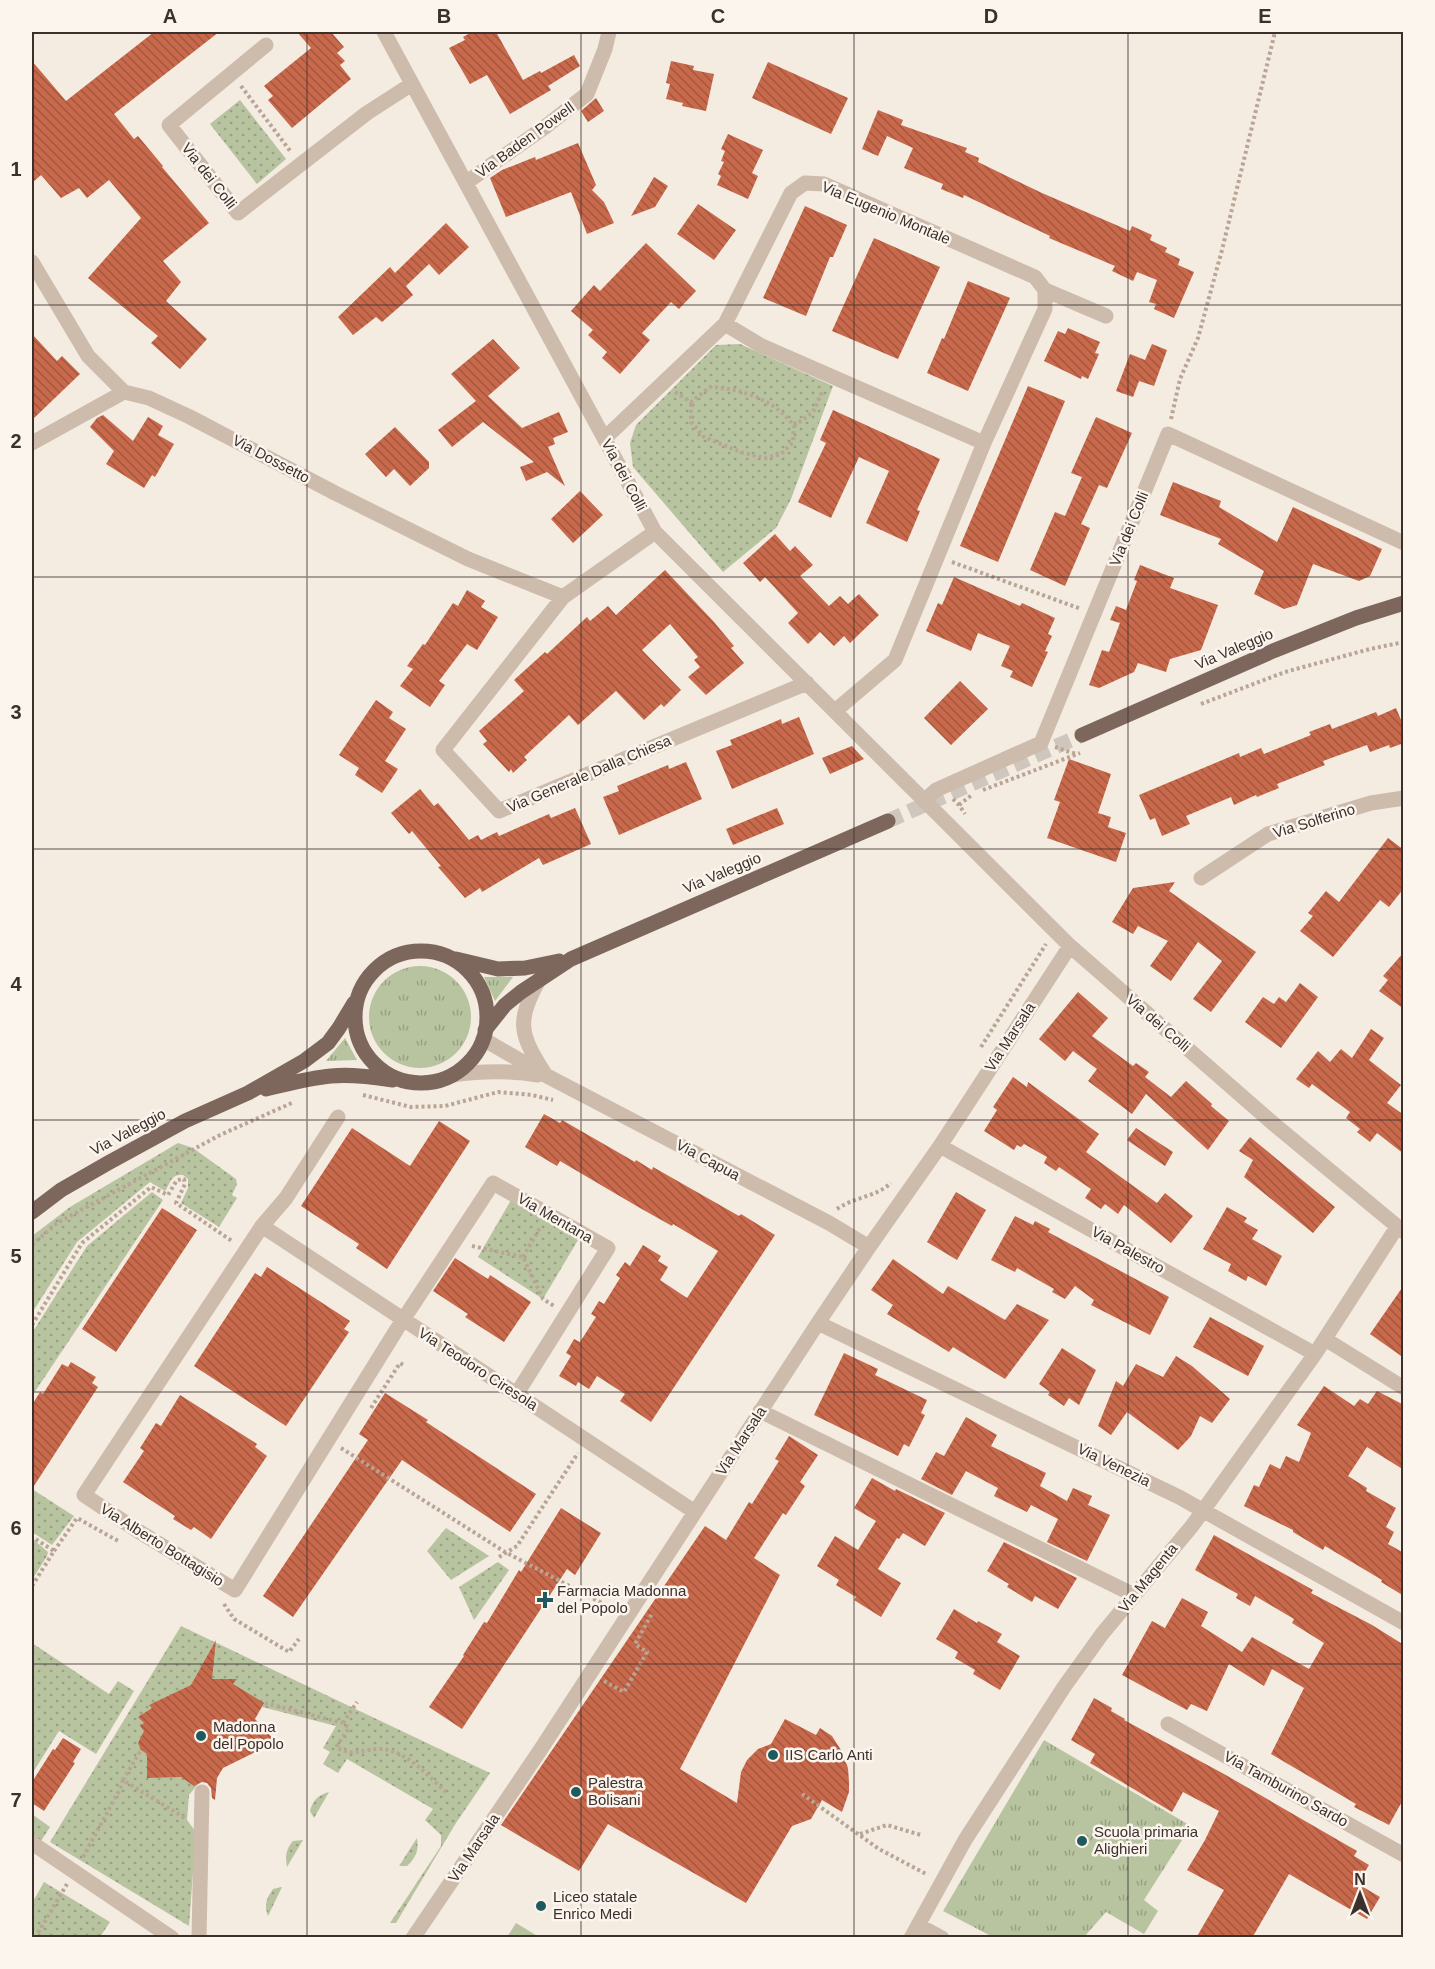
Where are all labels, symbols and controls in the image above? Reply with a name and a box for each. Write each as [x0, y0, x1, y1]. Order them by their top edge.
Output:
text: A [163, 5, 177, 27]
text: B [437, 5, 451, 27]
text: C [711, 5, 725, 27]
text: D [984, 5, 998, 27]
text: E [1258, 5, 1272, 27]
street label: Via Baden Powell [472, 98, 577, 181]
street label: Via dei Colli [178, 139, 240, 212]
text: 1 [10, 158, 22, 180]
street label: Via Eugenio Montale [819, 178, 953, 247]
text: 2 [10, 430, 22, 452]
street label: Via Dossetto [230, 431, 313, 486]
street label: Via dei Colli [598, 436, 650, 514]
street label: Via dei Colli [1106, 489, 1151, 569]
street label: Via Valeggio [1192, 625, 1275, 673]
text: 3 [10, 701, 22, 723]
street label: Via Generale Dalla Chiesa [504, 731, 674, 816]
street label: Via Solferino [1271, 800, 1357, 841]
street label: Via Valeggio [680, 849, 763, 897]
text: 4 [10, 973, 22, 995]
street label: Via dei Colli [1123, 990, 1194, 1055]
street label: Via Marsala [981, 998, 1039, 1074]
street label: Via Valeggio [87, 1105, 168, 1159]
street label: Via Capua [673, 1136, 744, 1184]
street label: Via Mentana [515, 1189, 596, 1246]
street label: Via Palestro [1089, 1223, 1168, 1277]
text: 5 [10, 1245, 22, 1267]
street label: Via Teodoro Ciresola [415, 1324, 542, 1414]
street label: Via Marsala [712, 1402, 770, 1478]
street label: Via Venezia [1075, 1440, 1154, 1490]
street label: Via Alberto Bottagisio [97, 1500, 227, 1589]
text: 6 [10, 1517, 22, 1539]
street label: Via Magenta [1115, 1539, 1181, 1616]
place label: Farmacia Madonna del Popolo [557, 1582, 687, 1616]
marker: Farmacia Madonna del Popolo [538, 1593, 552, 1607]
place label: Madonna del Popolo [213, 1718, 284, 1752]
marker: Madonna del Popolo [194, 1729, 208, 1743]
place label: IIS Carlo Anti [785, 1746, 873, 1763]
street label: Via Tamburino Sardo [1221, 1747, 1351, 1830]
marker: IIS Carlo Anti [766, 1748, 780, 1762]
place label: Palestra Bolisani [588, 1774, 644, 1808]
marker: Palestra Bolisani [569, 1785, 583, 1799]
text: 7 [10, 1789, 22, 1811]
street label: Via Marsala [444, 1810, 503, 1885]
place label: Scuola primaria Alighieri [1094, 1823, 1199, 1857]
marker: Scuola primaria Alighieri [1075, 1834, 1089, 1848]
north arrow [1330, 1864, 1390, 1924]
text: N [1354, 1871, 1366, 1888]
place label: Liceo statale Enrico Medi [553, 1888, 637, 1922]
marker: Liceo statale Enrico Medi [534, 1899, 548, 1913]

